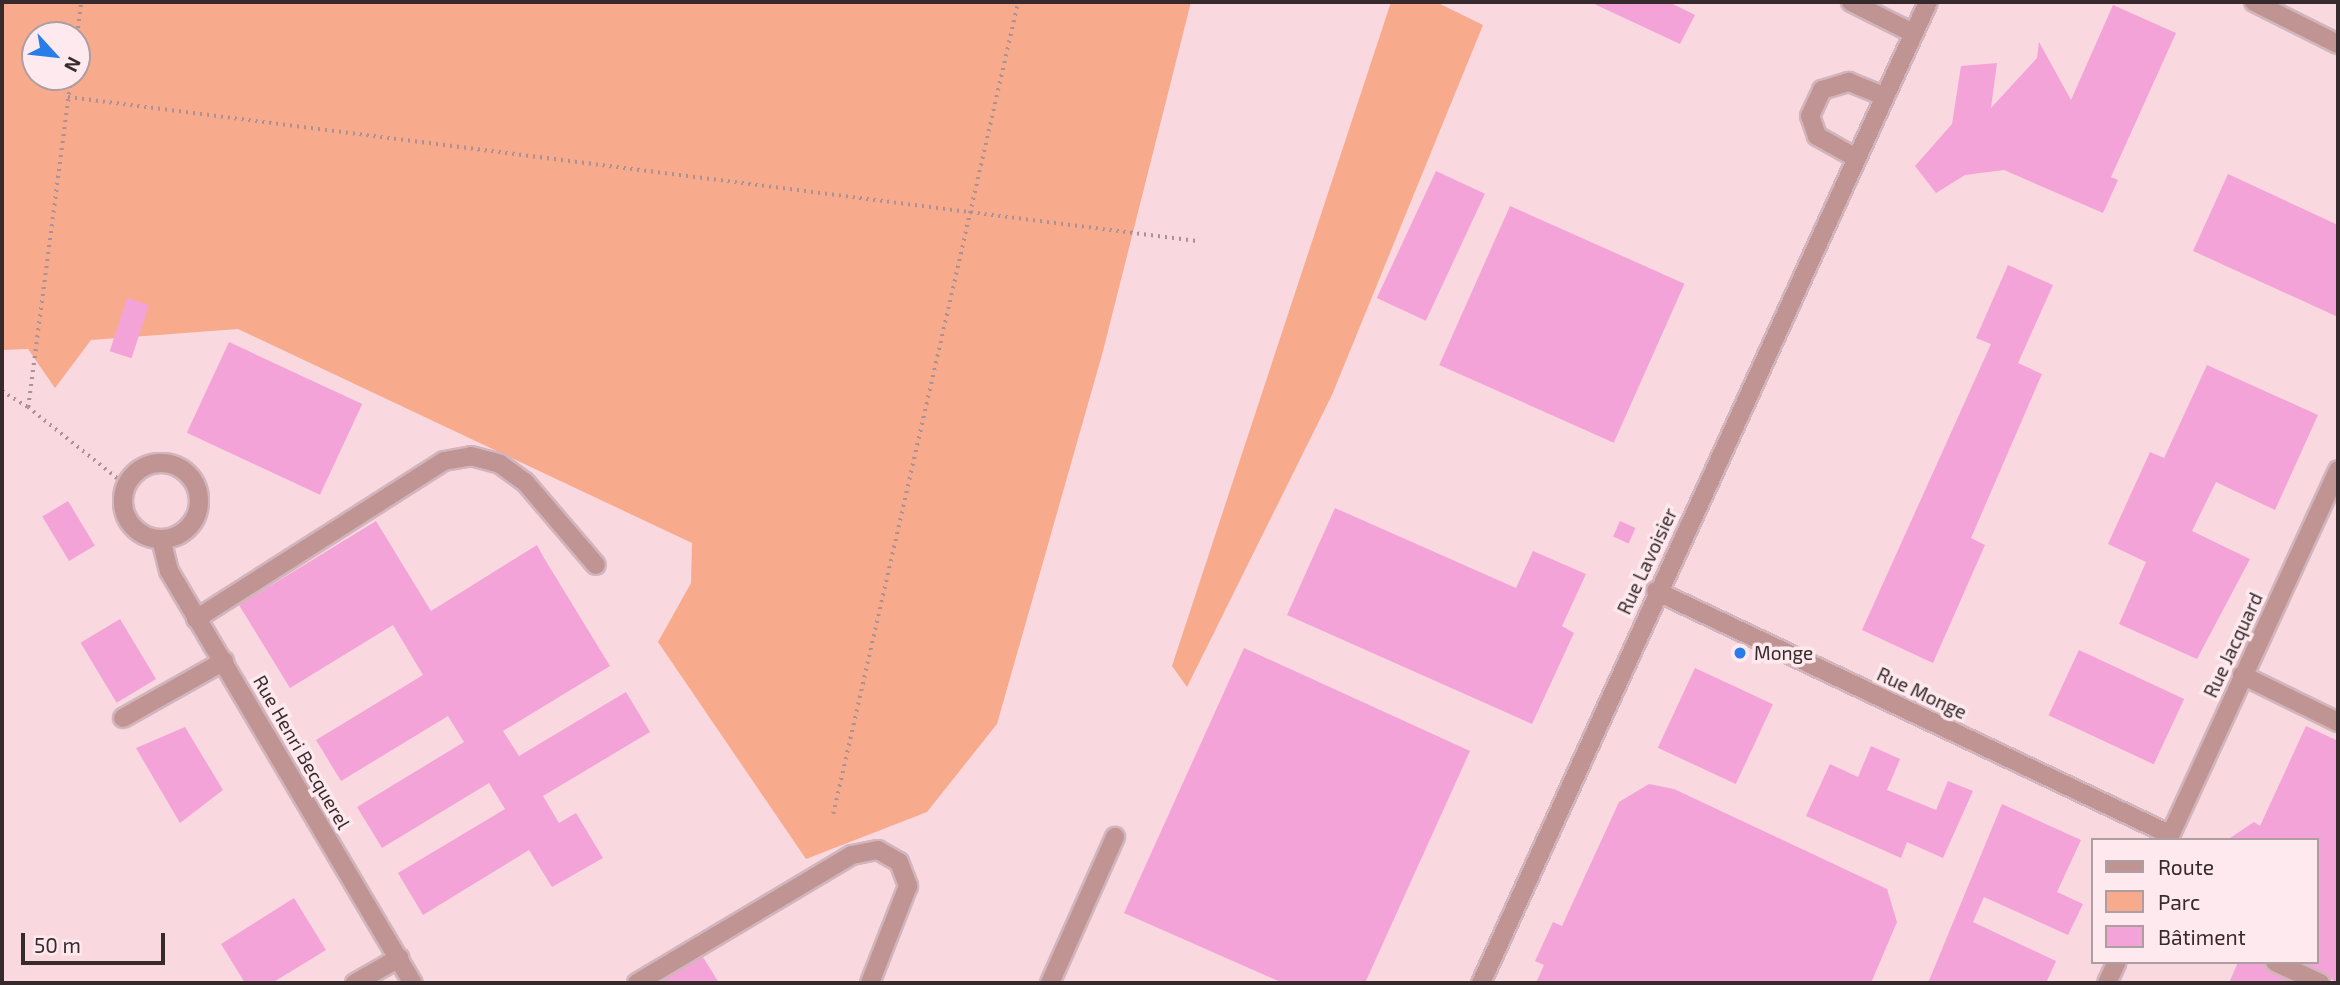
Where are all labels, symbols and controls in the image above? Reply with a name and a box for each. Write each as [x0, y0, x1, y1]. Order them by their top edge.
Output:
north arrow [21, 21, 91, 91]
text: N [60, 54, 87, 76]
street label: Rue Lavoisier [1612, 504, 1682, 618]
street label: Rue Jacquard [2199, 589, 2267, 701]
place label: Monge [1754, 642, 1813, 664]
marker: Monge [1732, 645, 1748, 661]
street label: Rue Monge [1874, 662, 1970, 724]
street label: Rue Henri Becquerel [249, 671, 355, 833]
legend [2092, 838, 2319, 964]
text: Route [2158, 854, 2214, 879]
text: Parc [2158, 889, 2200, 914]
scale bar [24, 918, 168, 962]
text: Bâtiment [2158, 924, 2246, 949]
text: 50 m [34, 932, 81, 957]

